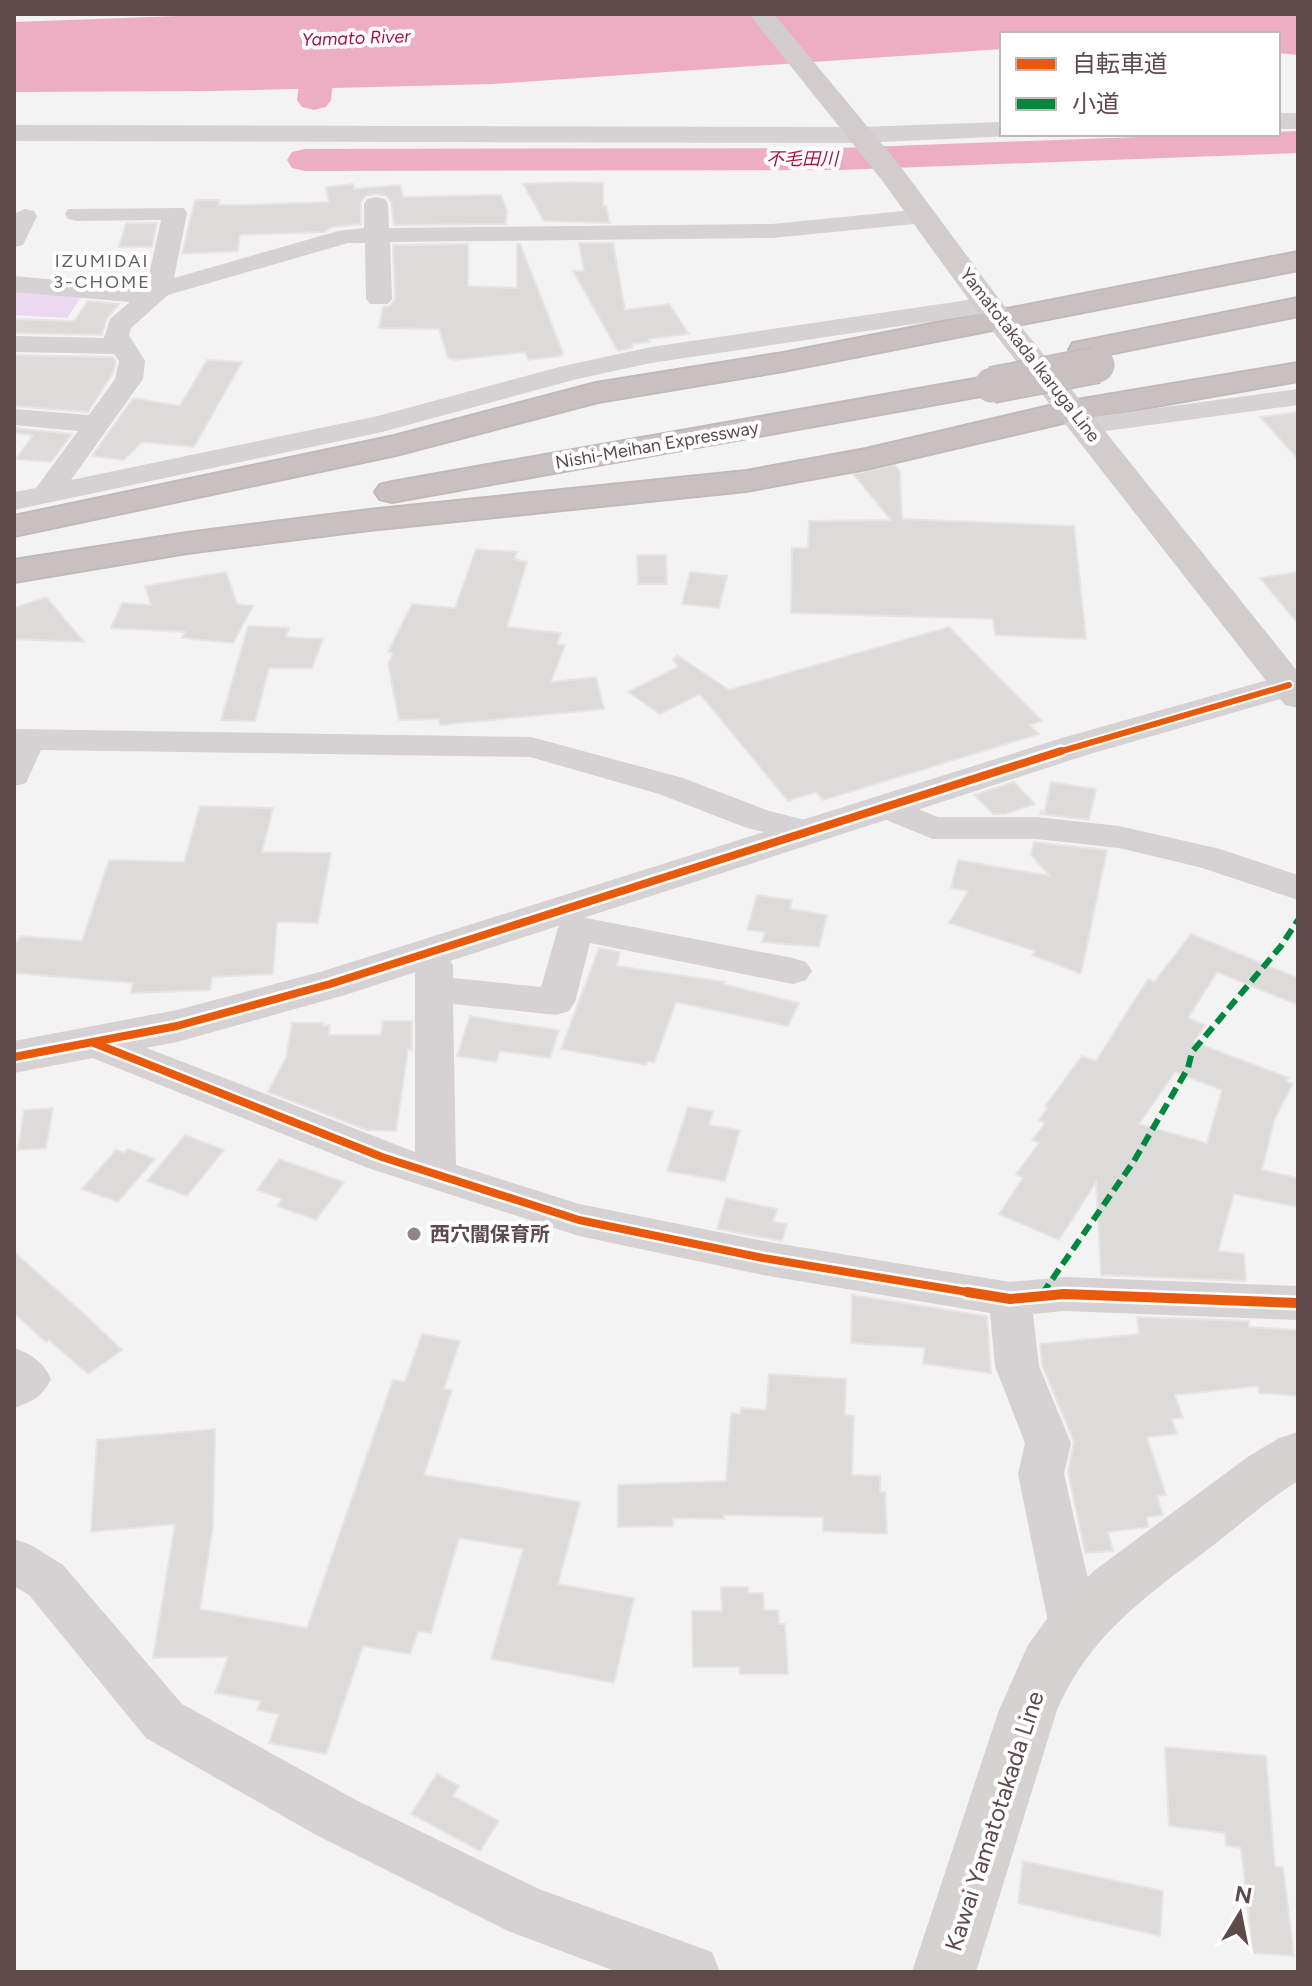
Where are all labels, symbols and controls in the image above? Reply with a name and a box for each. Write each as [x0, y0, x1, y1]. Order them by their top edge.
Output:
water label: Yamato River [301, 25, 412, 51]
legend [1000, 32, 1280, 136]
text: 自転車道 [1072, 49, 1168, 78]
text: 小道 [1072, 89, 1120, 118]
water label: 不毛田川 [766, 148, 840, 170]
district label: IZUMIDAI 3-CHOME [53, 250, 151, 293]
street label: Yamatotakada Ikaruga Line [955, 264, 1105, 447]
street label: Nishi-Meihan Expressway [554, 416, 761, 474]
place label: 西穴闇保育所 [430, 1222, 550, 1246]
marker: 西穴闇保育所 [405, 1225, 423, 1243]
street label: Kawai Yamatotakada Line [938, 1688, 1050, 1954]
north arrow [1200, 1874, 1280, 1954]
text: N [1233, 1880, 1254, 1910]

